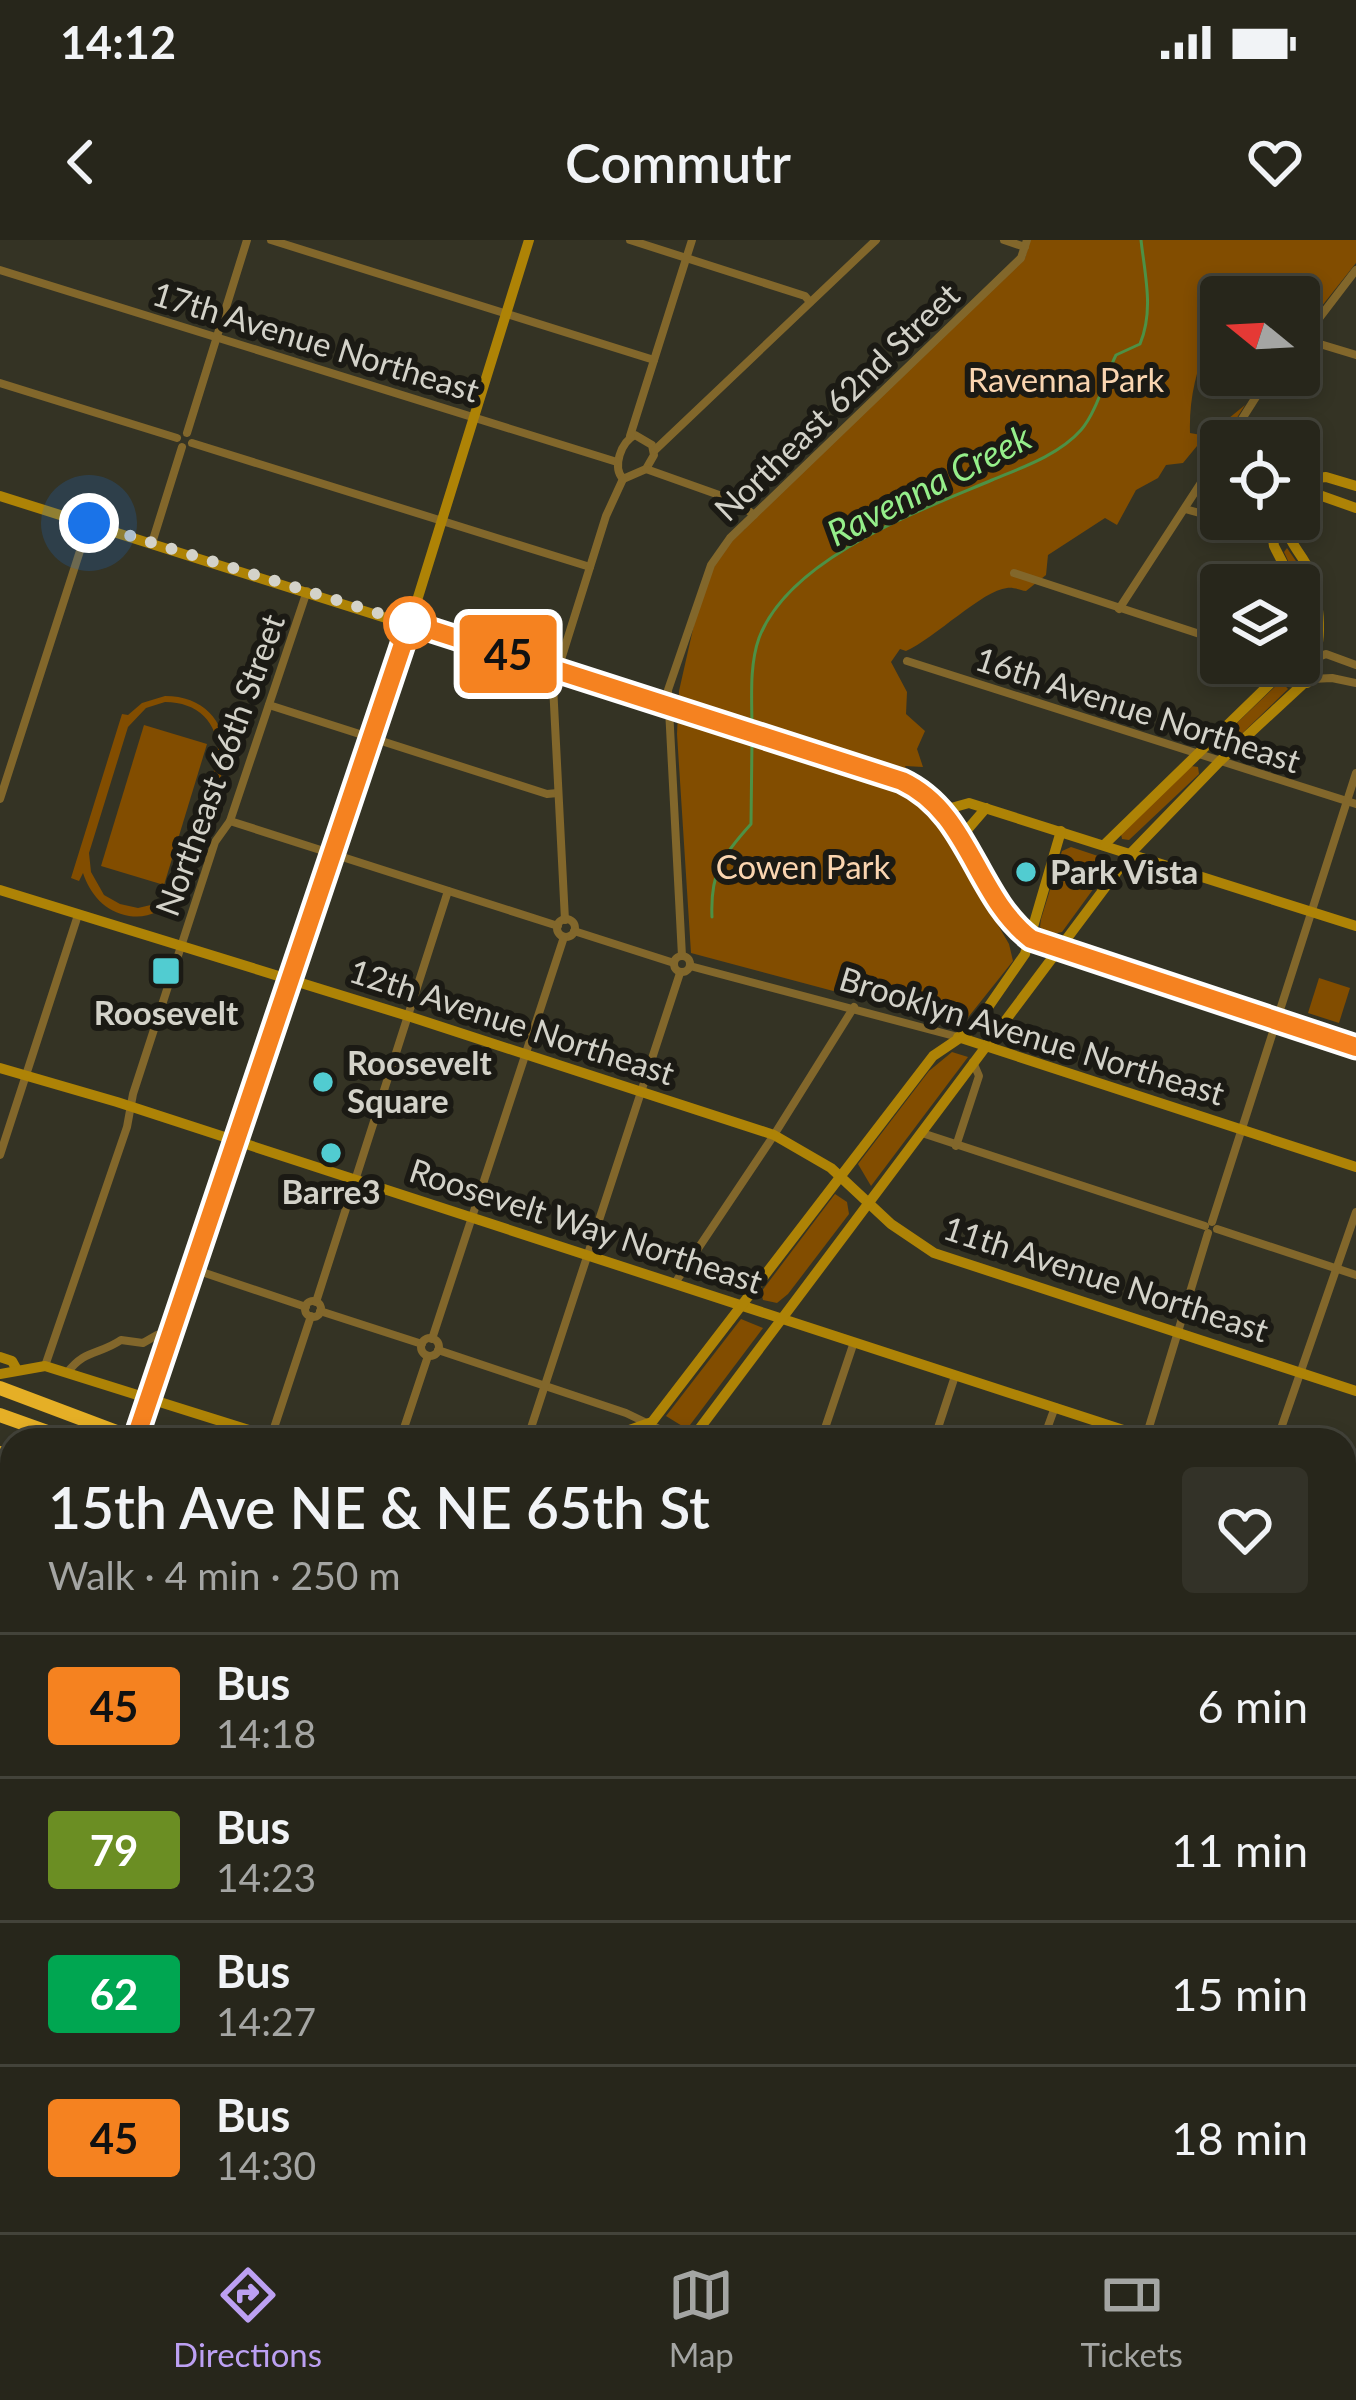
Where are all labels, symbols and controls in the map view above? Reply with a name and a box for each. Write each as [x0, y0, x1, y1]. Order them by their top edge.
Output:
text: 14:12 [60, 15, 176, 69]
icon: back [48, 129, 114, 195]
icon: heart [1242, 129, 1308, 195]
text: Commutr [565, 130, 791, 195]
street label: 17th Avenue Northeast [148, 272, 484, 410]
street label: Northeast 62nd Street [706, 274, 967, 528]
north arrow [1200, 276, 1320, 396]
map controls [1200, 276, 1320, 684]
park label: Ravenna Park [968, 359, 1165, 399]
water label: Ravenna Creek [819, 413, 1039, 554]
button: locate [1200, 420, 1320, 540]
your location [59, 493, 119, 553]
button: layers [1200, 564, 1320, 684]
unlabelled marker [385, 598, 435, 648]
street label: Northeast 66th Street [146, 608, 292, 921]
line badge: 45 [454, 615, 562, 693]
text: 45 [484, 629, 532, 679]
street label: 16th Avenue Northeast [971, 638, 1306, 781]
park label: Cowen Park [716, 846, 891, 886]
place label: Park Vista [1050, 851, 1198, 891]
marker: Park Vista [1013, 859, 1039, 885]
street label: 12th Avenue Northeast [345, 950, 680, 1093]
marker: Roosevelt [150, 955, 182, 987]
street label: Brooklyn Avenue Northeast [835, 957, 1230, 1113]
place label: Roosevelt [94, 992, 239, 1032]
place label: Roosevelt Square [347, 1042, 492, 1120]
marker: Roosevelt Square [310, 1069, 336, 1095]
marker: Barre3 [318, 1140, 344, 1166]
street label: Roosevelt Way Northeast [405, 1149, 768, 1301]
place label: Barre3 [281, 1171, 381, 1211]
street label: 11th Avenue Northeast [939, 1207, 1274, 1350]
button: heart [1182, 1467, 1308, 1593]
text: 15th Ave NE & NE 65th St [48, 1473, 710, 1541]
text: Walk · 4 min · 250 m [48, 1552, 401, 1598]
text: Bus [216, 1656, 290, 1710]
text: 6 min [1197, 1679, 1308, 1733]
text: 45 [90, 1681, 138, 1731]
text: 14:18 [216, 1710, 316, 1756]
text: Bus [216, 1800, 290, 1854]
text: 11 min [1171, 1823, 1308, 1877]
text: 79 [90, 1825, 138, 1875]
text: 14:23 [216, 1854, 316, 1900]
text: Bus [216, 1944, 290, 1998]
text: 15 min [1171, 1967, 1308, 2021]
text: 62 [90, 1969, 138, 2019]
text: 14:27 [216, 1998, 316, 2044]
text: Bus [216, 2088, 290, 2142]
text: 18 min [1171, 2111, 1308, 2165]
text: 45 [90, 2113, 138, 2163]
text: 14:30 [216, 2142, 316, 2188]
tab: Directions [173, 2262, 322, 2374]
tab: Map [668, 2262, 734, 2374]
tab: Tickets [1081, 2262, 1183, 2374]

